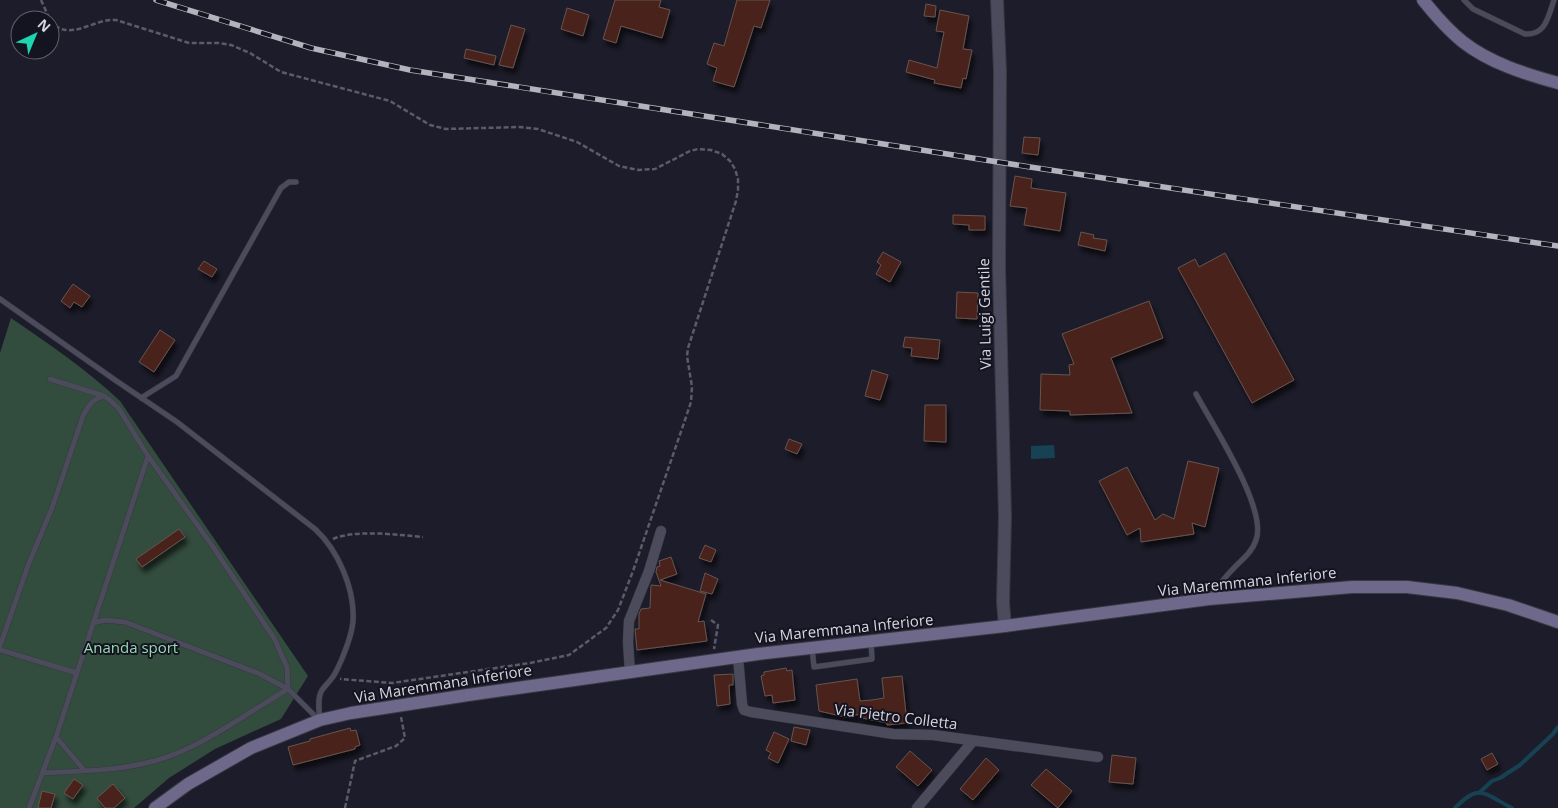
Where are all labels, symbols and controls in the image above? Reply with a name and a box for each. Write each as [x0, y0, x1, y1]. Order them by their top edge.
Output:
north arrow [10, 10, 60, 60]
text: N [34, 14, 55, 36]
street label: Via Luigi Gentile [973, 258, 995, 370]
street label: Via Maremmana Inferiore [1157, 562, 1337, 600]
street label: Via Maremmana Inferiore [754, 609, 934, 647]
park label: Ananda sport [84, 637, 178, 657]
street label: Via Maremmana Inferiore [353, 659, 533, 707]
street label: Via Pietro Colletta [833, 699, 959, 733]

